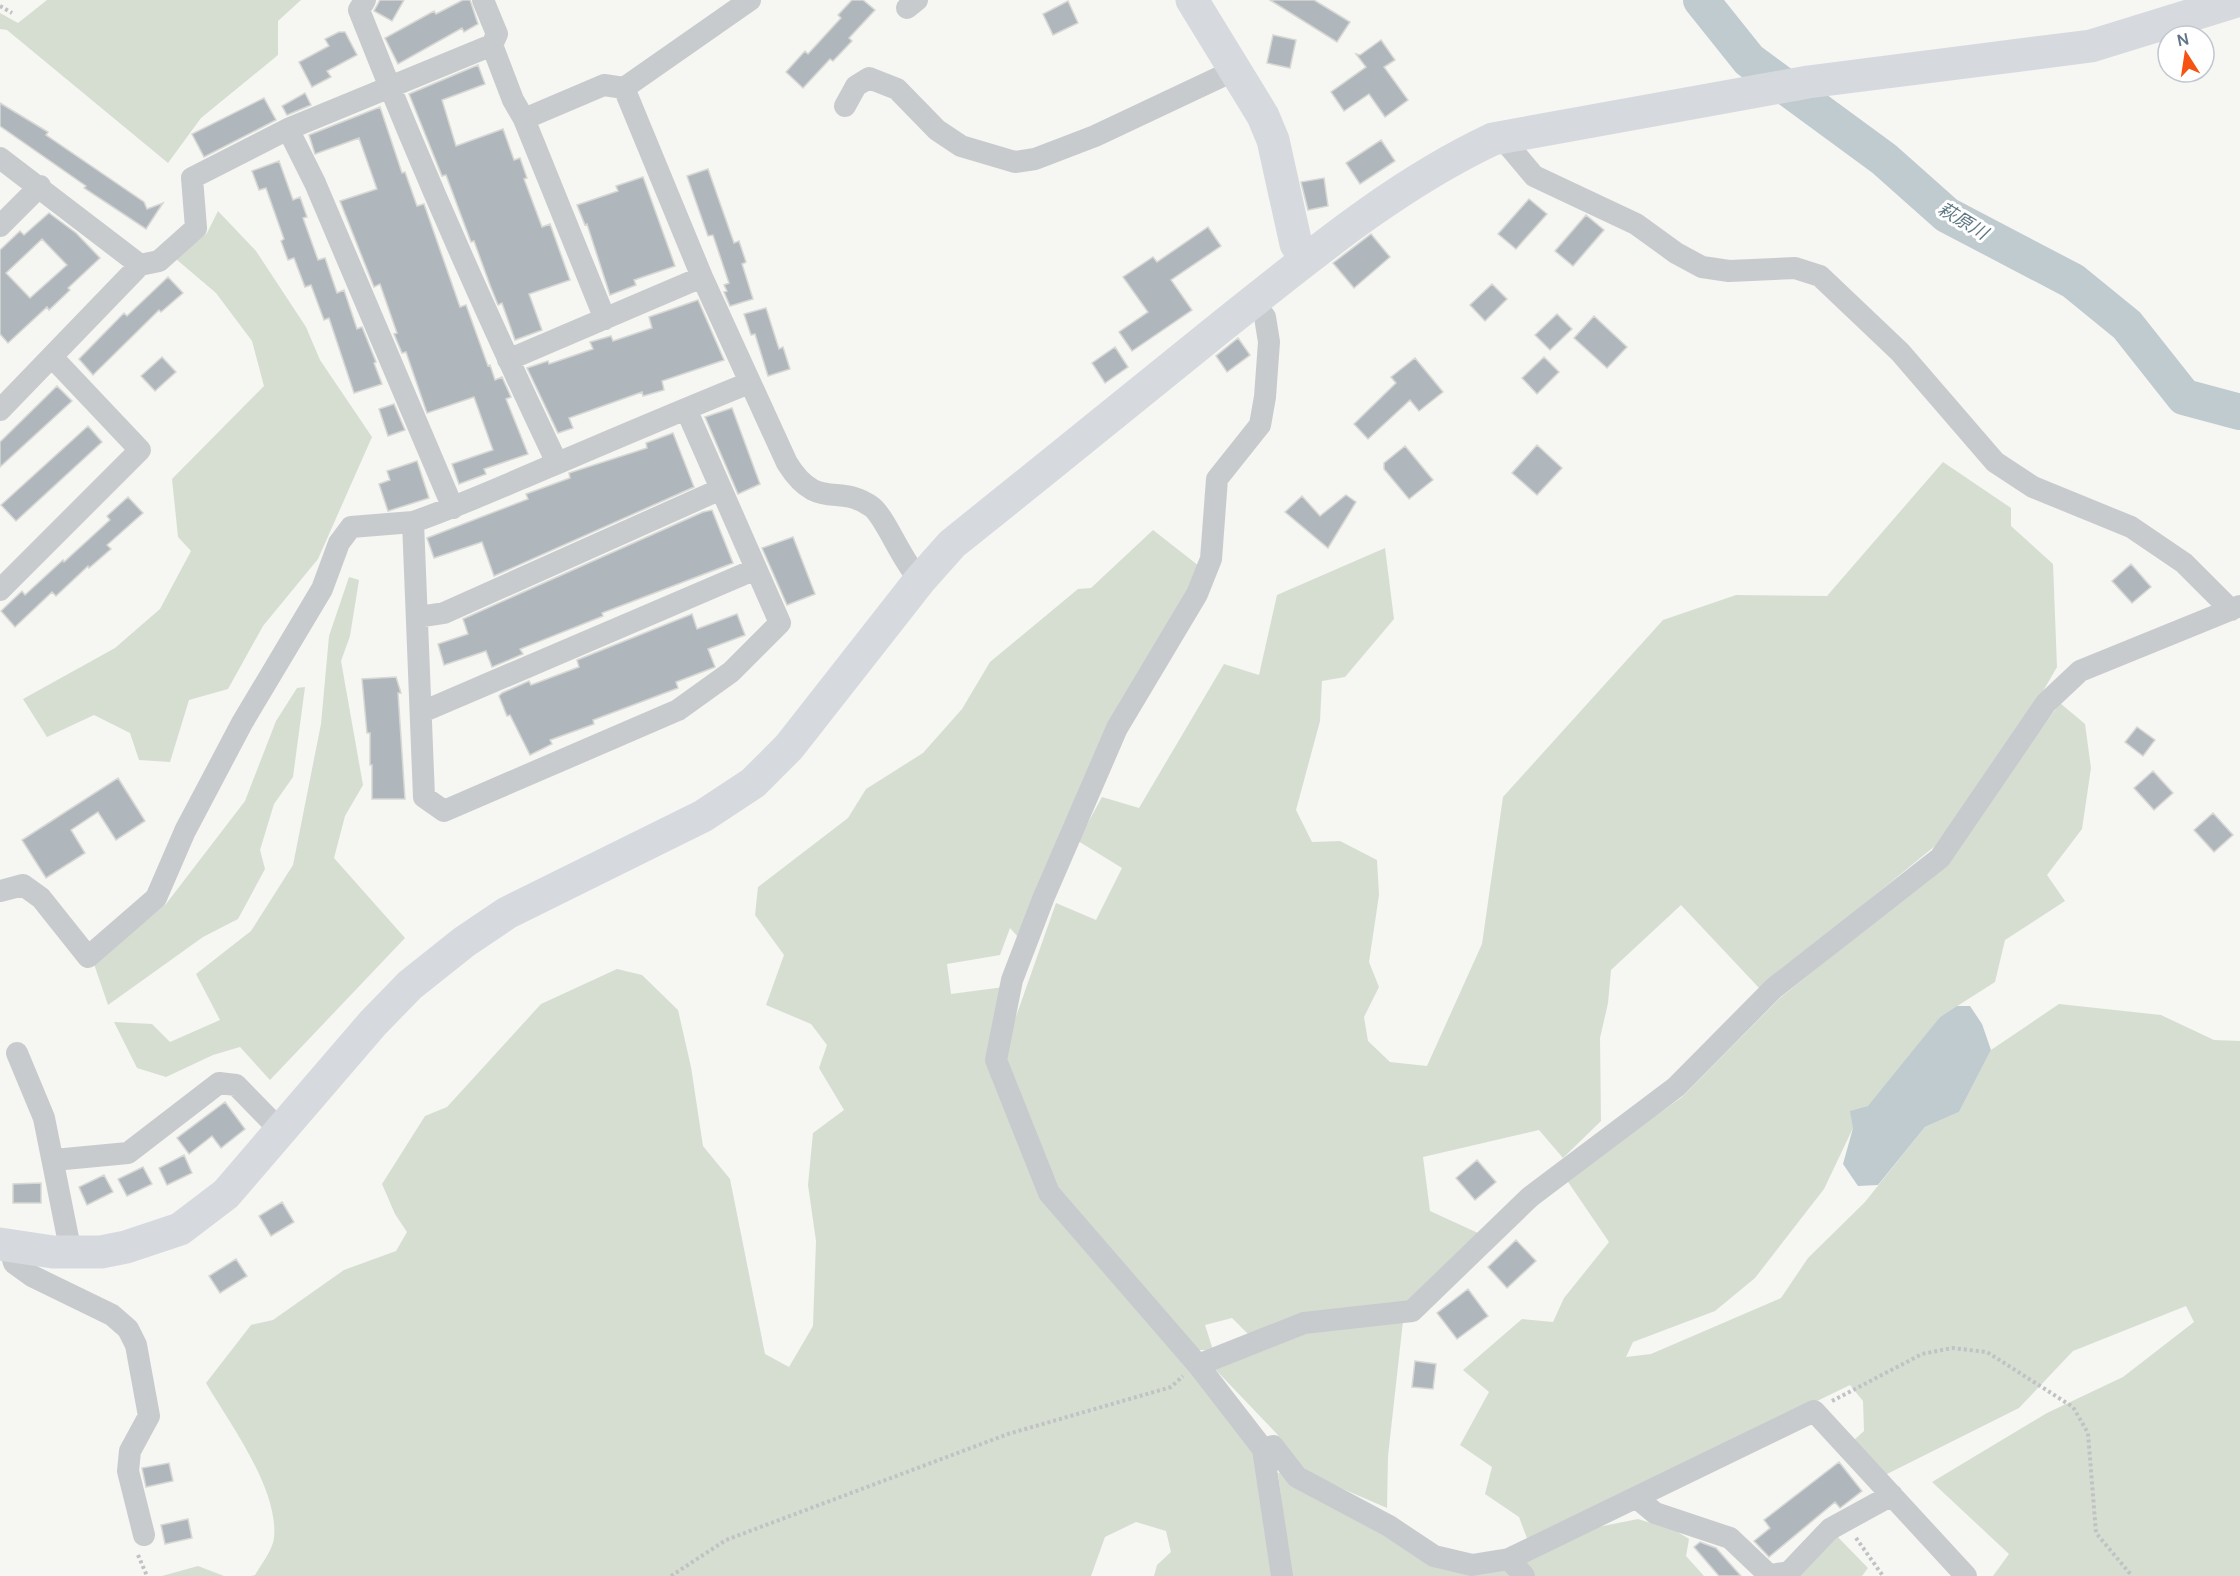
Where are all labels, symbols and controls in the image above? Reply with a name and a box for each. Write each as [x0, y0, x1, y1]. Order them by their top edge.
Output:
north arrow [2156, 24, 2216, 84]
text: N [2175, 27, 2191, 51]
water label: 萩原川 [1934, 196, 1995, 245]

